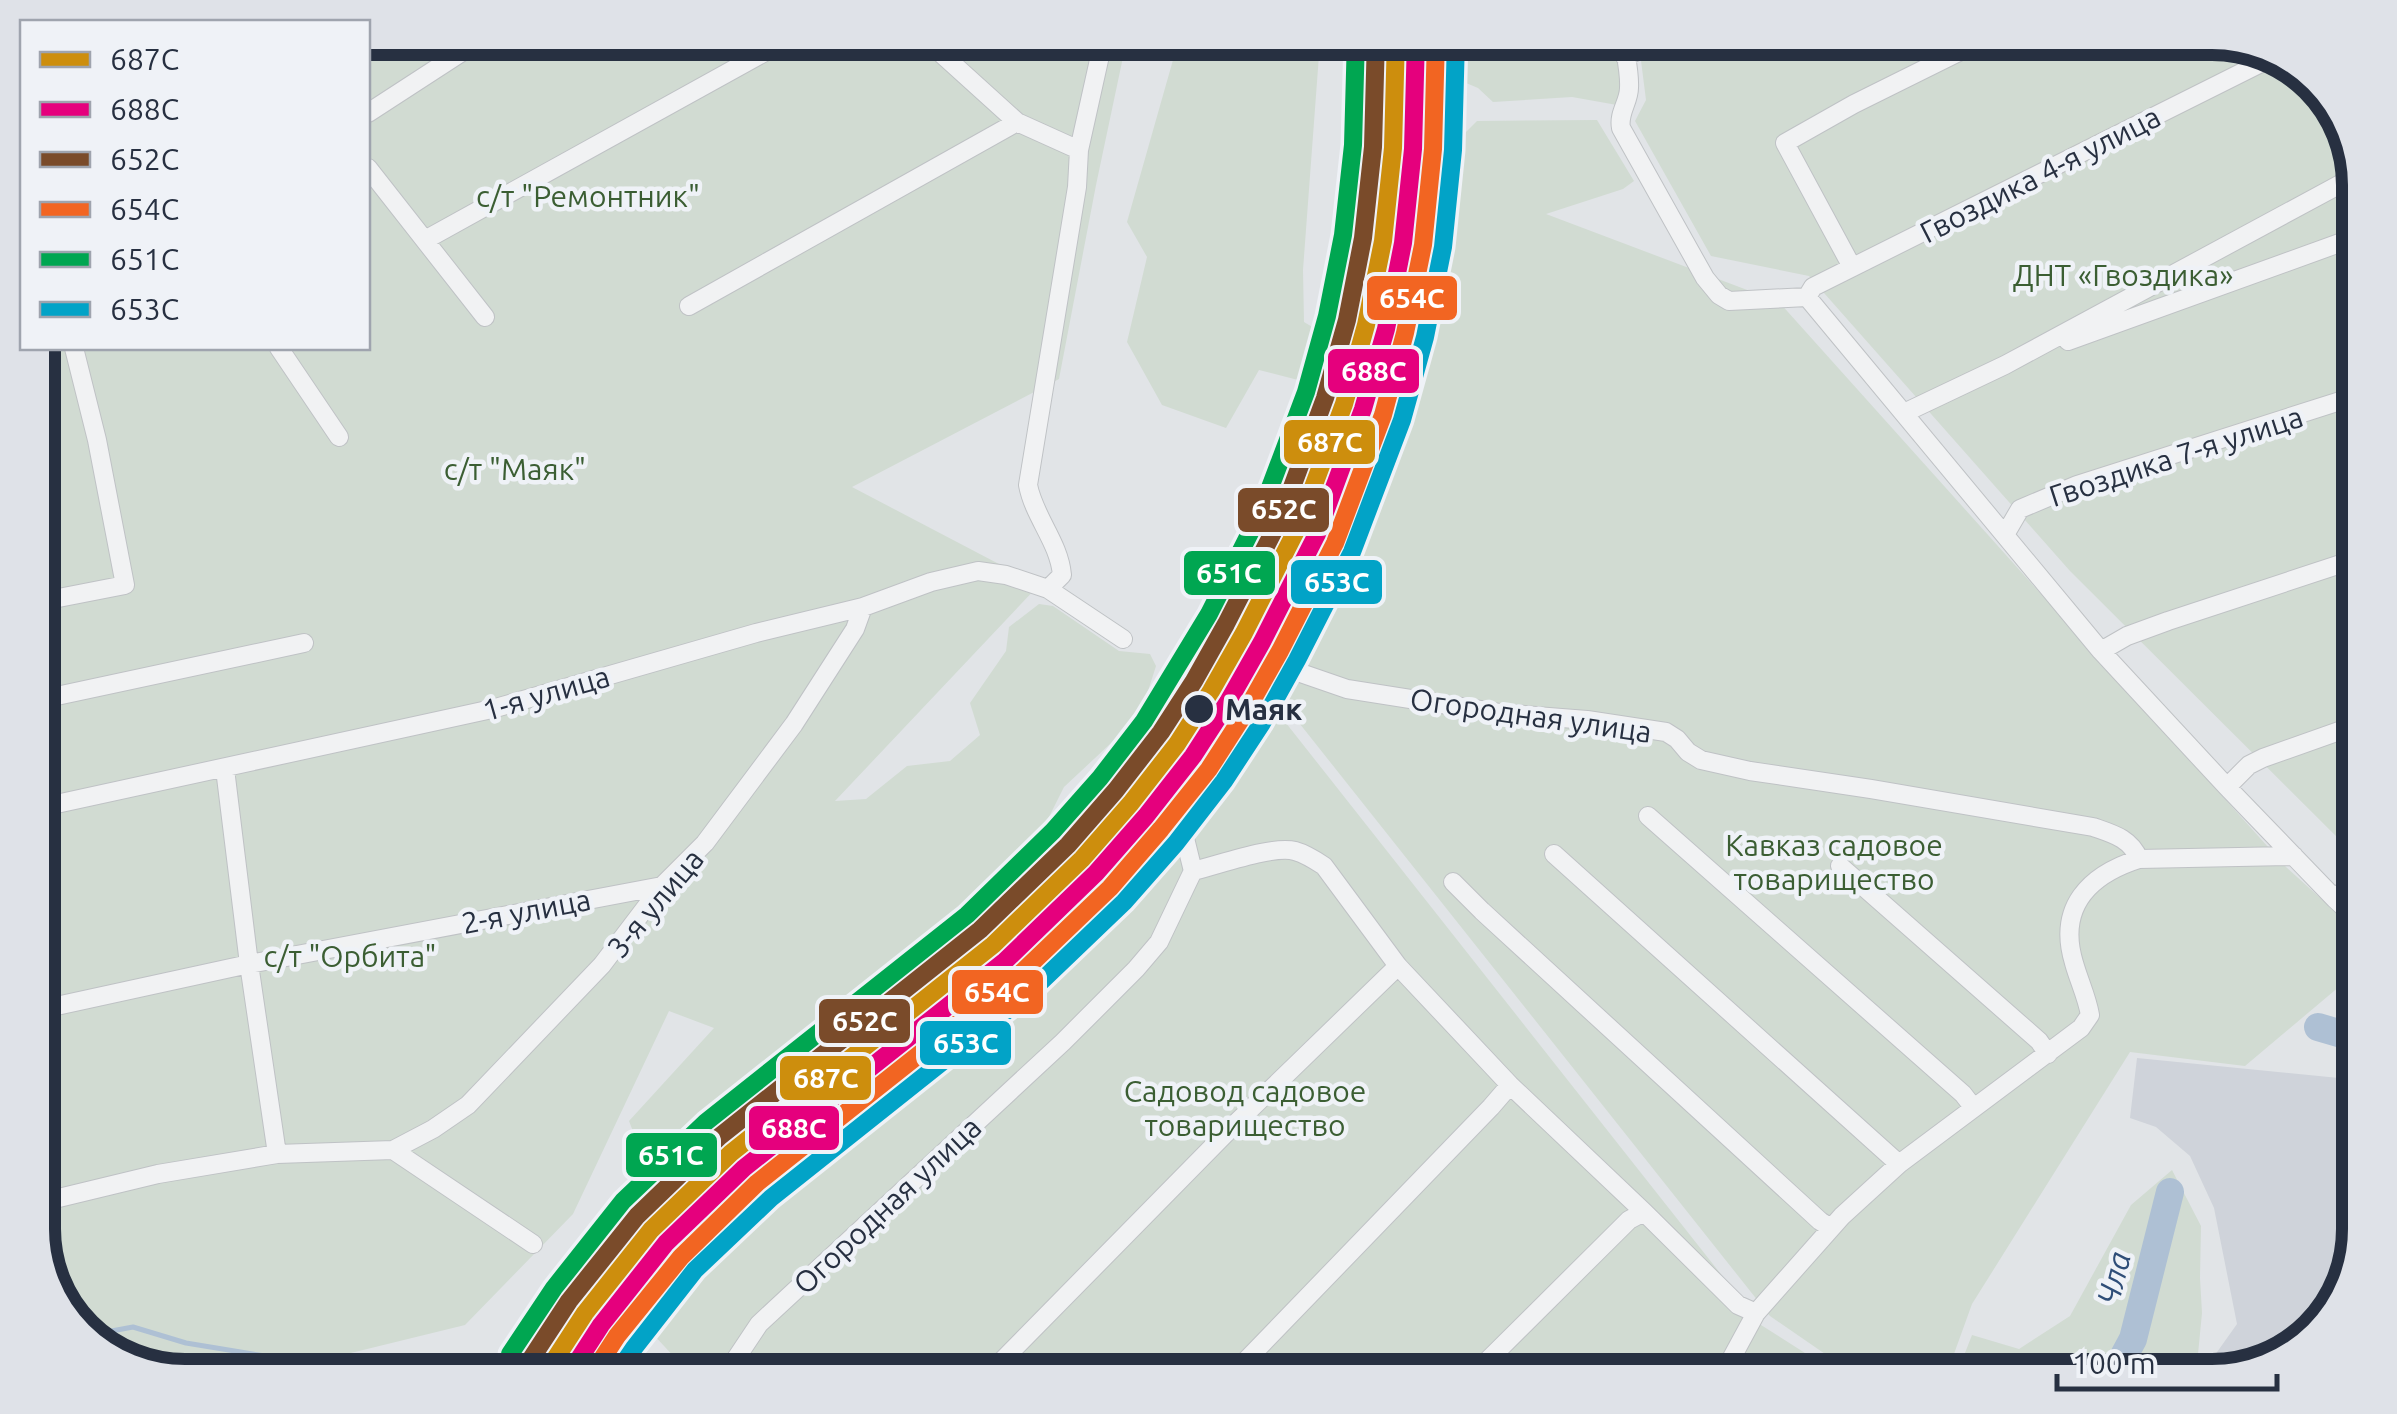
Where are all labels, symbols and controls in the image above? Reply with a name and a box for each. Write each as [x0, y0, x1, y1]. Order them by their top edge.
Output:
legend [20, 20, 370, 350]
text: 687С [110, 42, 179, 76]
text: 688С [110, 92, 179, 126]
street label: Гвоздика 4-я улица [1914, 99, 2166, 249]
text: 652С [110, 142, 179, 176]
park label: с/т "Ремонтник" [476, 179, 700, 213]
text: 654С [110, 192, 179, 226]
text: 651С [110, 242, 179, 276]
park label: ДНТ «Гвоздика» [2013, 258, 2233, 292]
line badge: 654С [1365, 274, 1459, 322]
text: 654С [1379, 282, 1445, 313]
text: 653С [110, 292, 179, 326]
line badge: 688С [1326, 347, 1421, 395]
text: 688С [1341, 355, 1407, 386]
street label: Гвоздика 7-я улица [2045, 399, 2307, 513]
line badge: 687С [1282, 418, 1377, 466]
text: 687С [1297, 426, 1363, 457]
park label: с/т "Маяк" [444, 452, 586, 486]
line badge: 652С [1236, 486, 1331, 534]
text: 652С [1251, 493, 1317, 524]
line badge: 651С [1182, 549, 1277, 597]
text: 651С [1196, 557, 1262, 588]
line badge: 653С [1289, 558, 1384, 606]
text: 653С [1304, 566, 1370, 597]
street label: 1-я улица [478, 659, 614, 727]
street label: Огородная улица [1408, 681, 1654, 749]
marker: Маяк [1182, 692, 1216, 726]
place label: Маяк [1225, 692, 1302, 726]
park label: Кавказ садовое товарищество [1725, 828, 1943, 896]
street label: 3-я улица [600, 842, 710, 964]
street label: 2-я улица [459, 882, 593, 940]
park label: с/т "Орбита" [263, 939, 437, 973]
line badge: 654С [950, 968, 1045, 1016]
text: 654С [964, 976, 1030, 1007]
line badge: 652С [817, 997, 912, 1045]
text: 652С [832, 1005, 898, 1036]
line badge: 653С [918, 1019, 1013, 1067]
text: 653С [933, 1027, 999, 1058]
line badge: 687С [778, 1054, 873, 1102]
text: 687С [793, 1062, 859, 1093]
park label: Садовод садовое товарищество [1124, 1074, 1366, 1142]
line badge: 688С [747, 1104, 841, 1152]
street label: Огородная улица [786, 1109, 988, 1301]
text: 688С [761, 1112, 827, 1143]
line badge: 651С [624, 1131, 719, 1179]
text: 651С [638, 1139, 704, 1170]
water label: Чла [2089, 1248, 2137, 1308]
scale bar [2057, 1329, 2277, 1391]
text: 100 m [2072, 1346, 2156, 1380]

